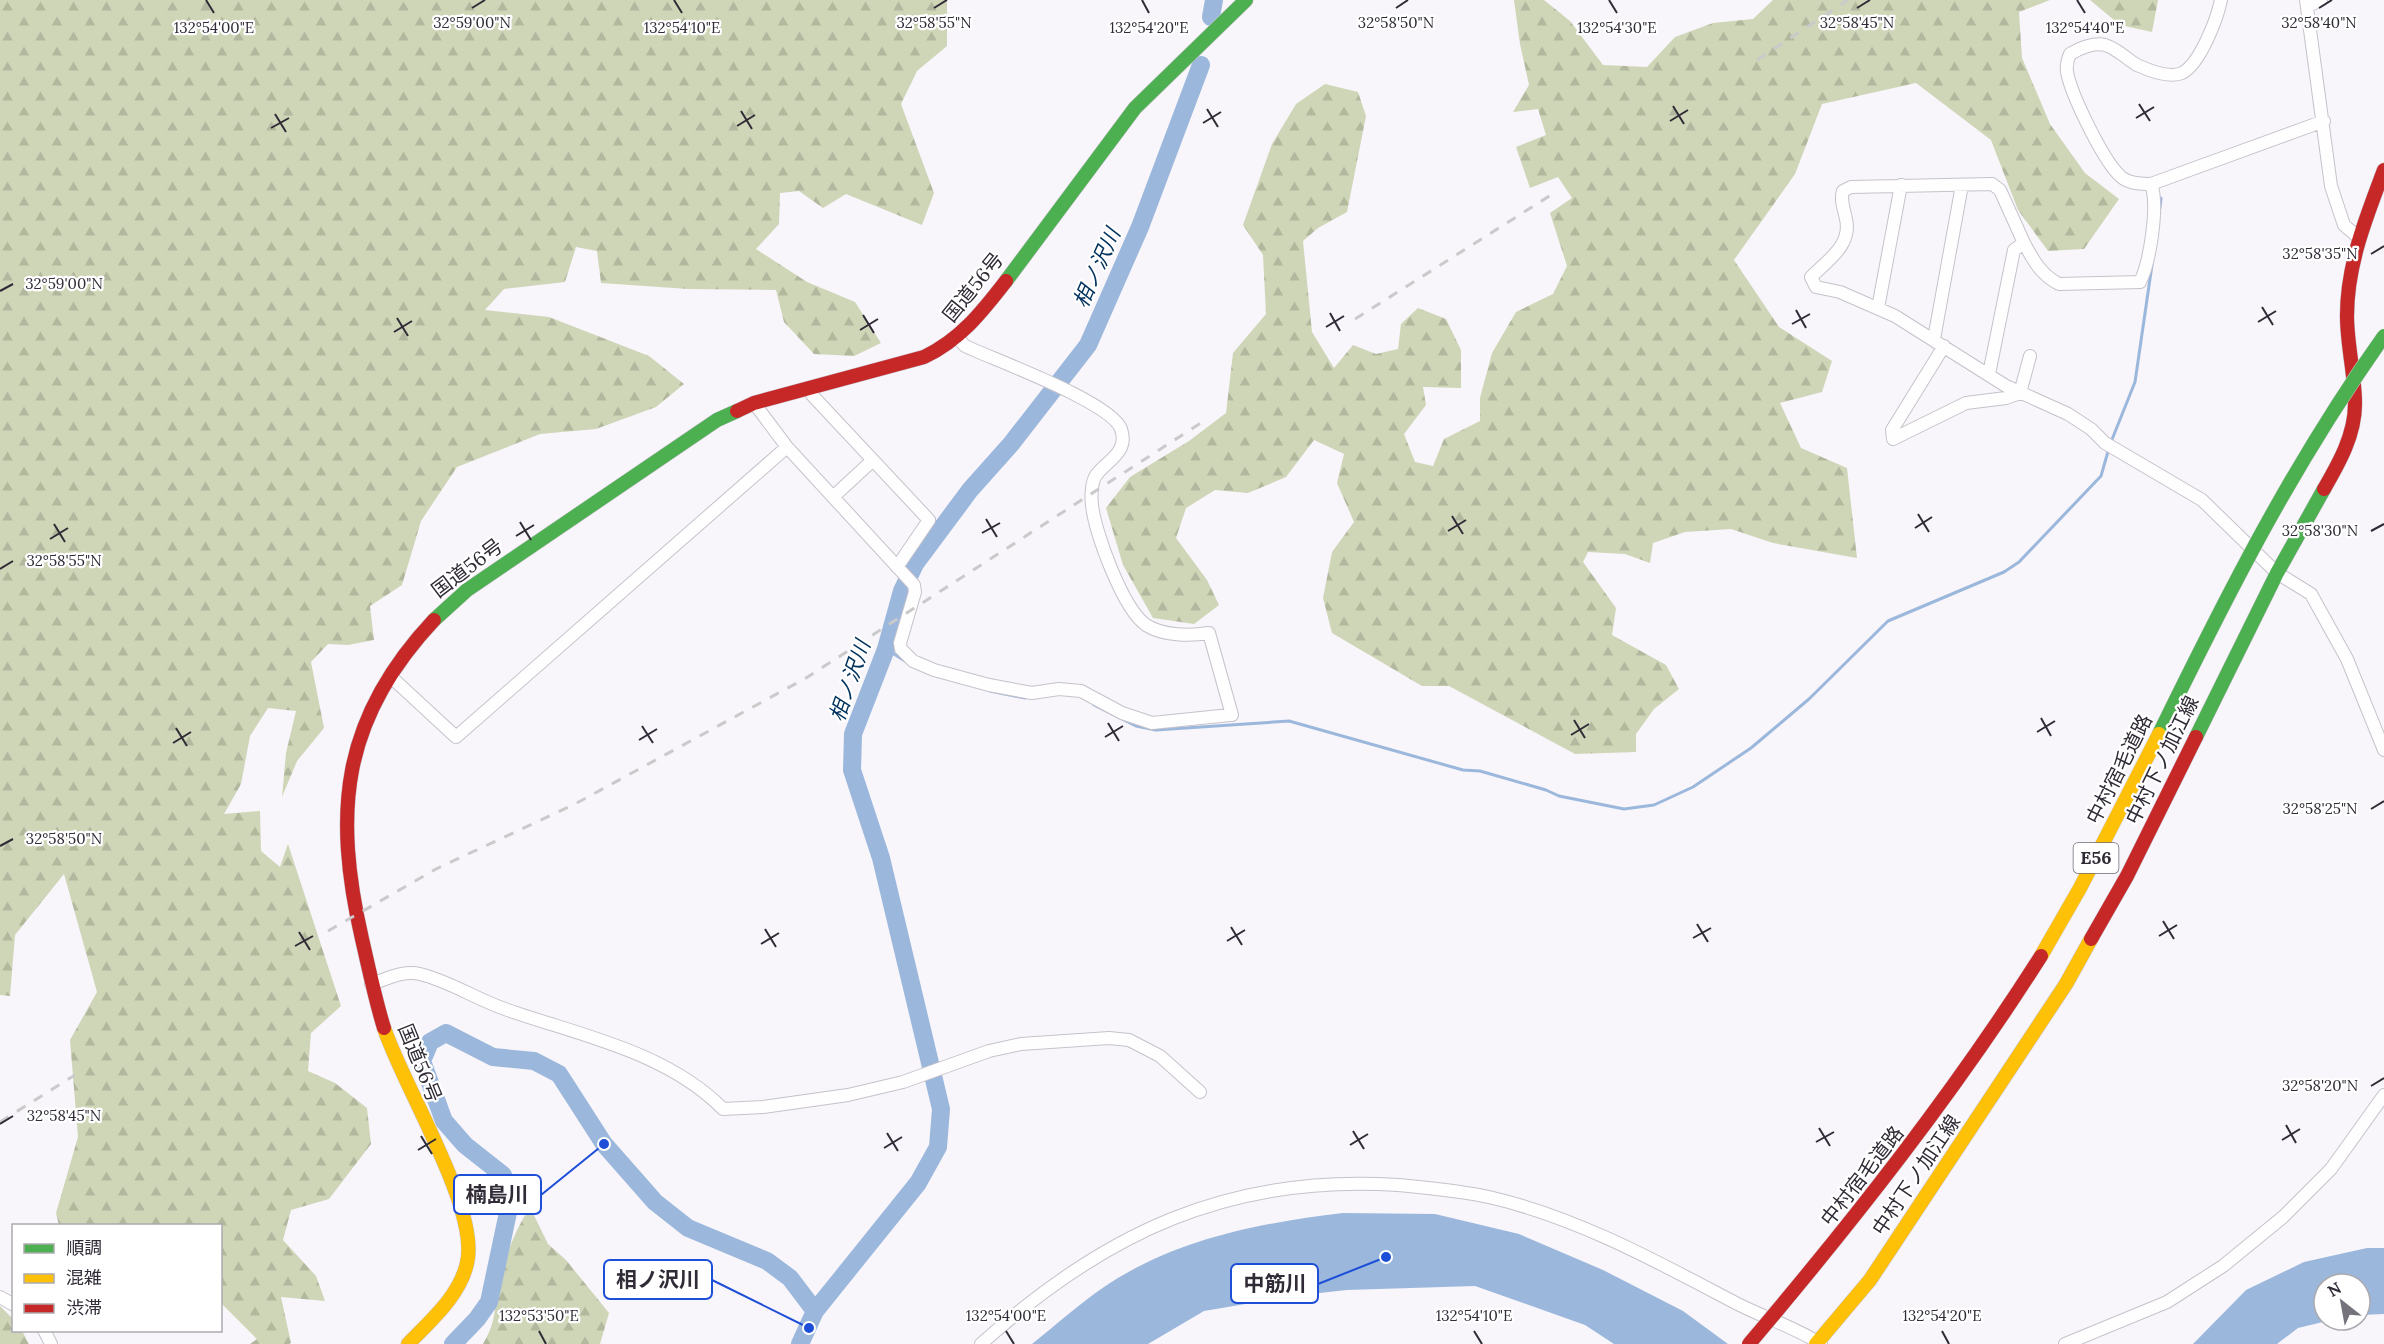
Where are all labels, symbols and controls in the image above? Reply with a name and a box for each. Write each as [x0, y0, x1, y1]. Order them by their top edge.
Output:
text: 32°59'00"N [433, 13, 511, 32]
text: 32°58'55"N [896, 13, 972, 32]
text: 32°58'50"N [1358, 13, 1434, 32]
text: 32°58'45"N [1820, 13, 1894, 32]
text: 32°58'40"N [2281, 13, 2357, 32]
text: 132°54'00"E [174, 18, 254, 37]
text: 132°54'10"E [644, 18, 720, 37]
text: 132°54'20"E [1109, 18, 1189, 37]
text: 132°54'30"E [1577, 18, 1657, 37]
text: 132°54'40"E [2046, 18, 2124, 37]
water label: 相ノ沢川 [1067, 222, 1127, 312]
text: 32°58'35"N [2282, 244, 2358, 263]
street label: 国道56号 [937, 247, 1008, 327]
text: 32°59'00"N [25, 274, 103, 293]
text: 32°58'30"N [2282, 521, 2358, 540]
street label: 国道56号 [426, 533, 507, 602]
text: 32°58'55"N [26, 551, 102, 570]
water label: 相ノ沢川 [823, 635, 877, 725]
street label: 中村下ノ加江線 [2120, 691, 2203, 828]
street label: 中村宿毛道路 [2080, 710, 2157, 828]
text: 32°58'25"N [2282, 799, 2358, 818]
text: 32°58'50"N [26, 829, 102, 848]
road number: E56 [2074, 843, 2118, 873]
street label: 国道56号 [393, 1020, 448, 1106]
text: 32°58'20"N [2282, 1076, 2358, 1095]
text: 32°58'45"N [27, 1106, 101, 1125]
street label: 中村下ノ加江線 [1866, 1110, 1965, 1240]
street label: 中村宿毛道路 [1815, 1121, 1908, 1231]
callout: 楠島川 [454, 1175, 541, 1214]
text: 楠島川 [466, 1181, 529, 1208]
legend [12, 1224, 222, 1332]
text: 順調 [66, 1236, 102, 1259]
callout: 相ノ沢川 [604, 1260, 712, 1299]
callout: 中筋川 [1231, 1264, 1318, 1303]
text: 混雑 [66, 1266, 102, 1289]
text: 相ノ沢川 [616, 1266, 700, 1293]
text: 中筋川 [1244, 1270, 1307, 1297]
north arrow [2312, 1272, 2372, 1332]
text: N [2324, 1277, 2345, 1301]
text: 渋滞 [66, 1296, 102, 1319]
text: 132°53'50"E [499, 1306, 579, 1325]
text: 132°54'00"E [966, 1306, 1046, 1325]
text: 132°54'10"E [1436, 1306, 1512, 1325]
text: 132°54'20"E [1902, 1306, 1982, 1325]

